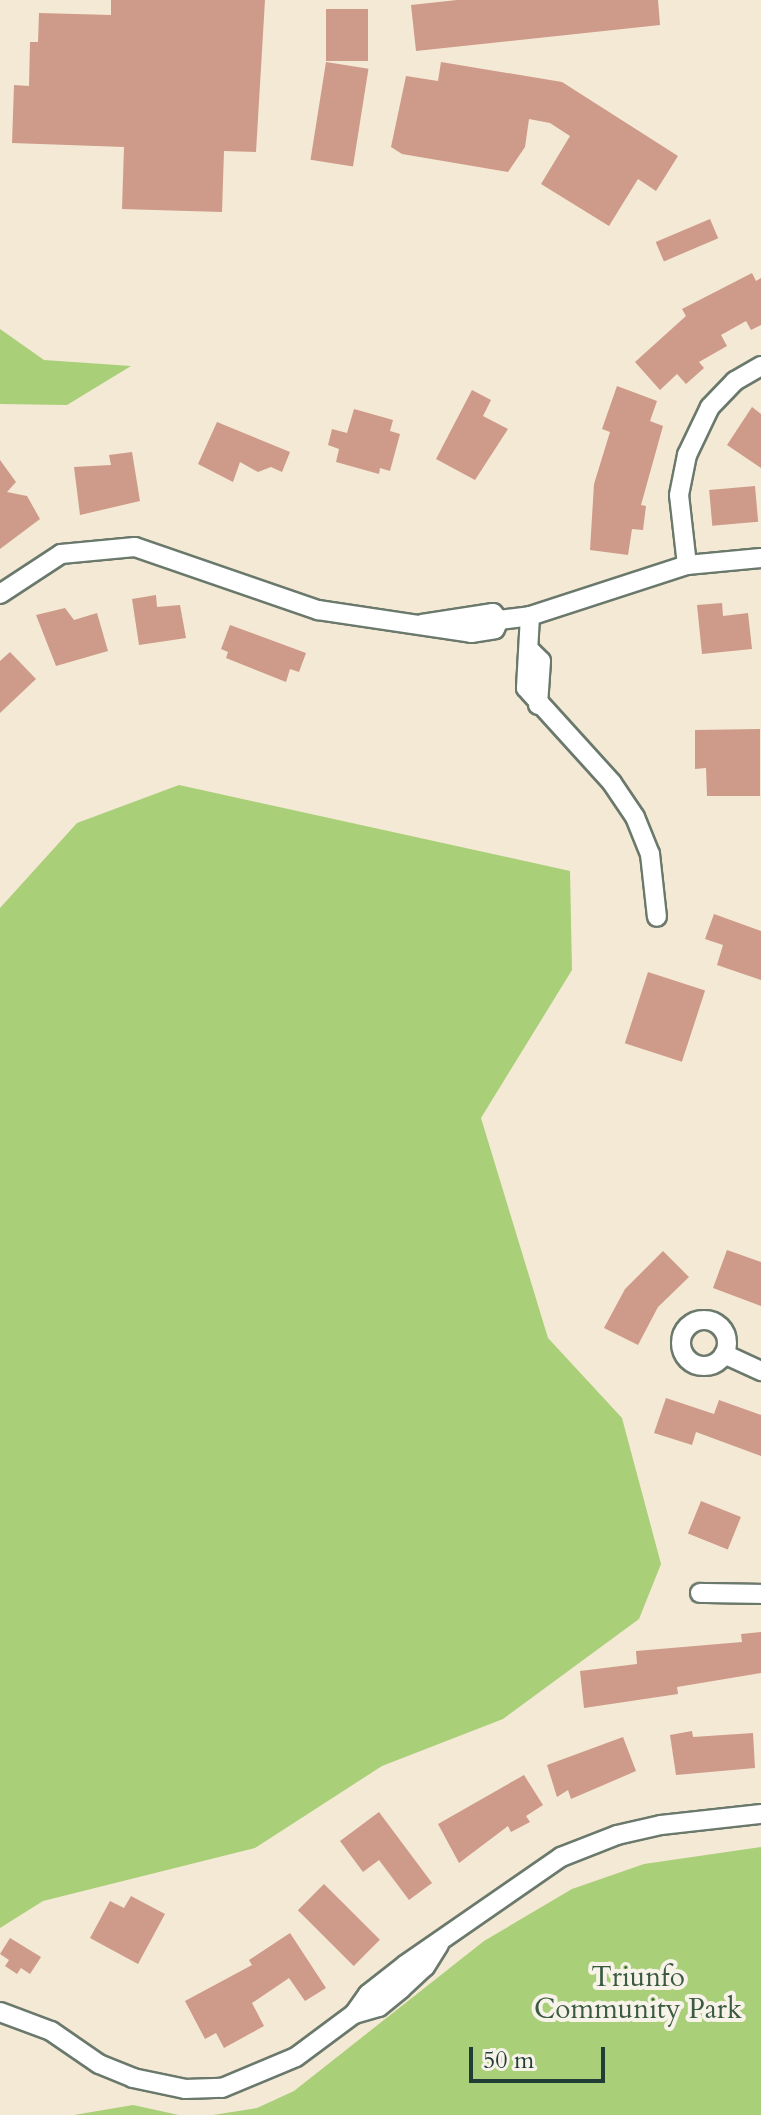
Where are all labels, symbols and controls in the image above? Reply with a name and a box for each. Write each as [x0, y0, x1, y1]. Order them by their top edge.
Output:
park label: Triunfo Community Park [534, 1960, 742, 2026]
scale bar [473, 2031, 609, 2081]
text: 50 m [483, 2044, 534, 2077]

